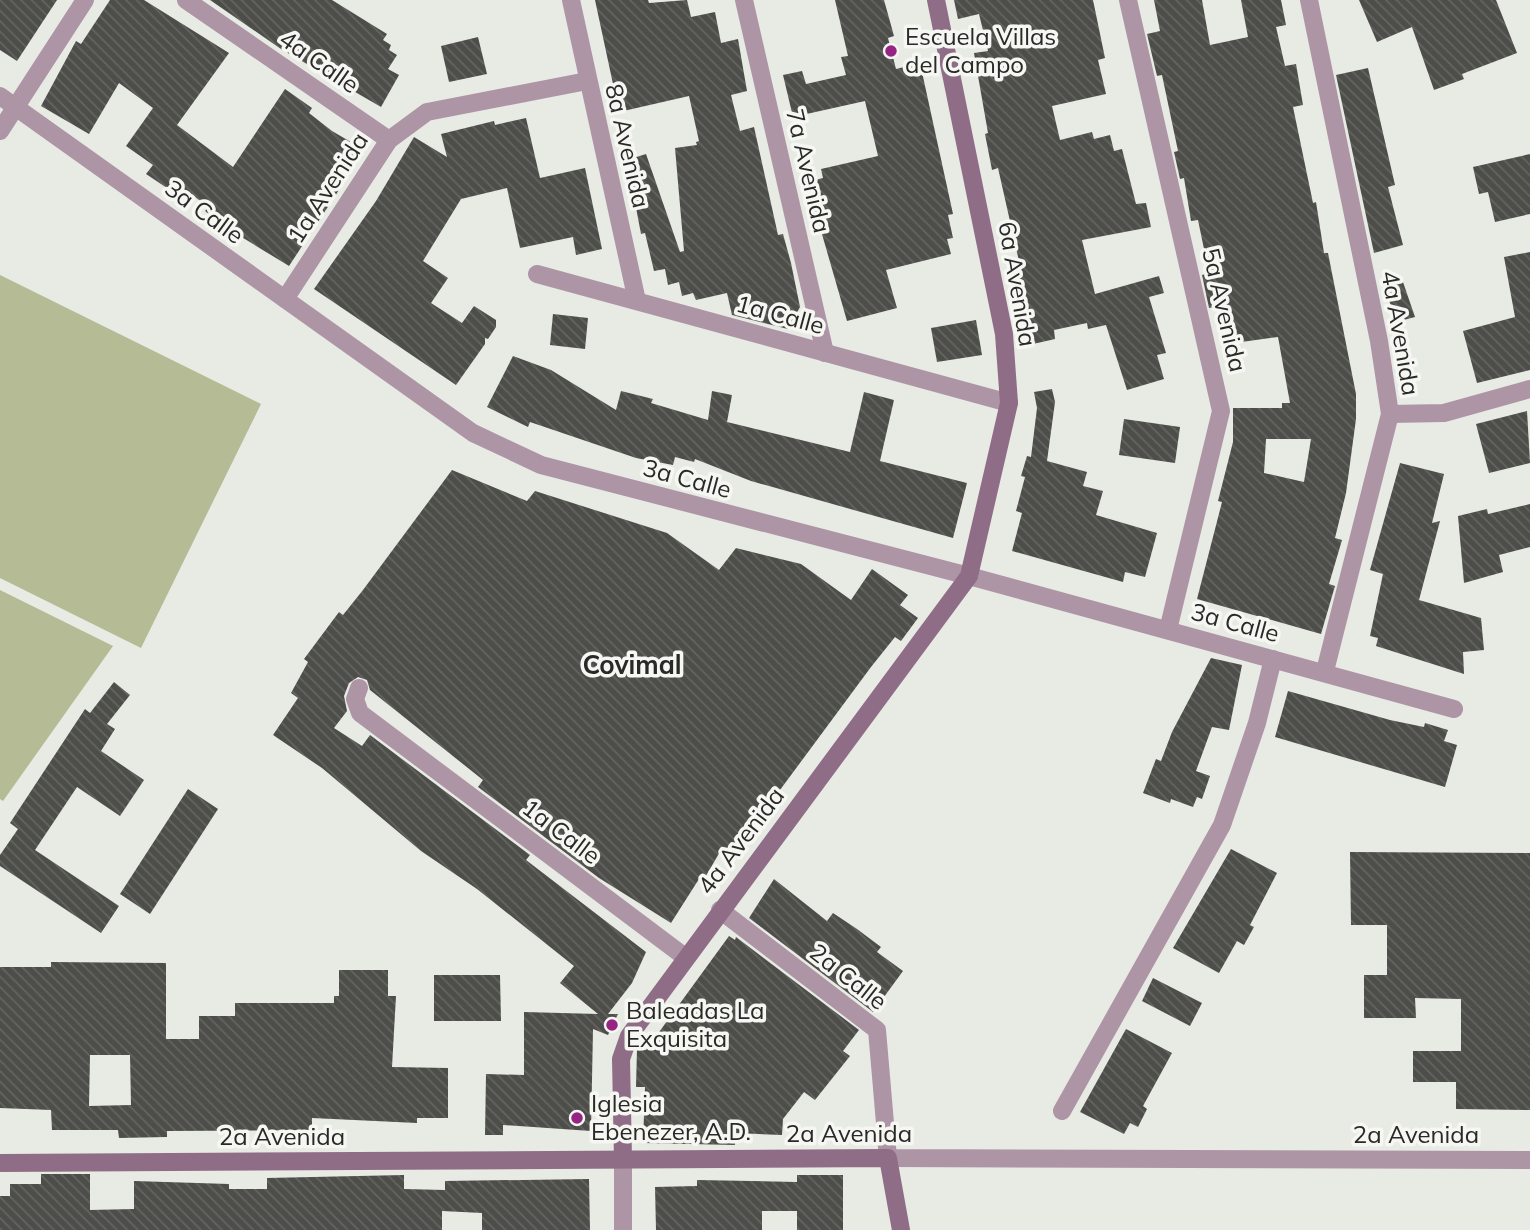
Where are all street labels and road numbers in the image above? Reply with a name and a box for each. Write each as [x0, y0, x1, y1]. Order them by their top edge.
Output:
street label: 4a Calle [274, 23, 365, 99]
street label: 8a Avenida [599, 81, 657, 211]
street label: 7a Avenida [780, 106, 838, 236]
street label: 1a Avenida [280, 126, 374, 249]
street label: 3a Calle [159, 173, 250, 250]
street label: 6a Avenida [992, 219, 1044, 349]
street label: 5a Avenida [1196, 245, 1254, 375]
street label: 4a Avenida [1375, 268, 1427, 398]
street label: 1a Calle [733, 288, 828, 340]
street label: 3a Calle [640, 452, 735, 504]
street label: 3a Calle [1188, 596, 1283, 648]
street label: 4a Avenida [690, 781, 790, 900]
street label: 1a Calle [517, 792, 607, 870]
street label: 2a Calle [804, 937, 893, 1016]
street label: 2a Avenida [786, 1118, 912, 1148]
street label: 2a Avenida [1353, 1119, 1479, 1149]
street label: 2a Avenida [219, 1121, 345, 1151]

